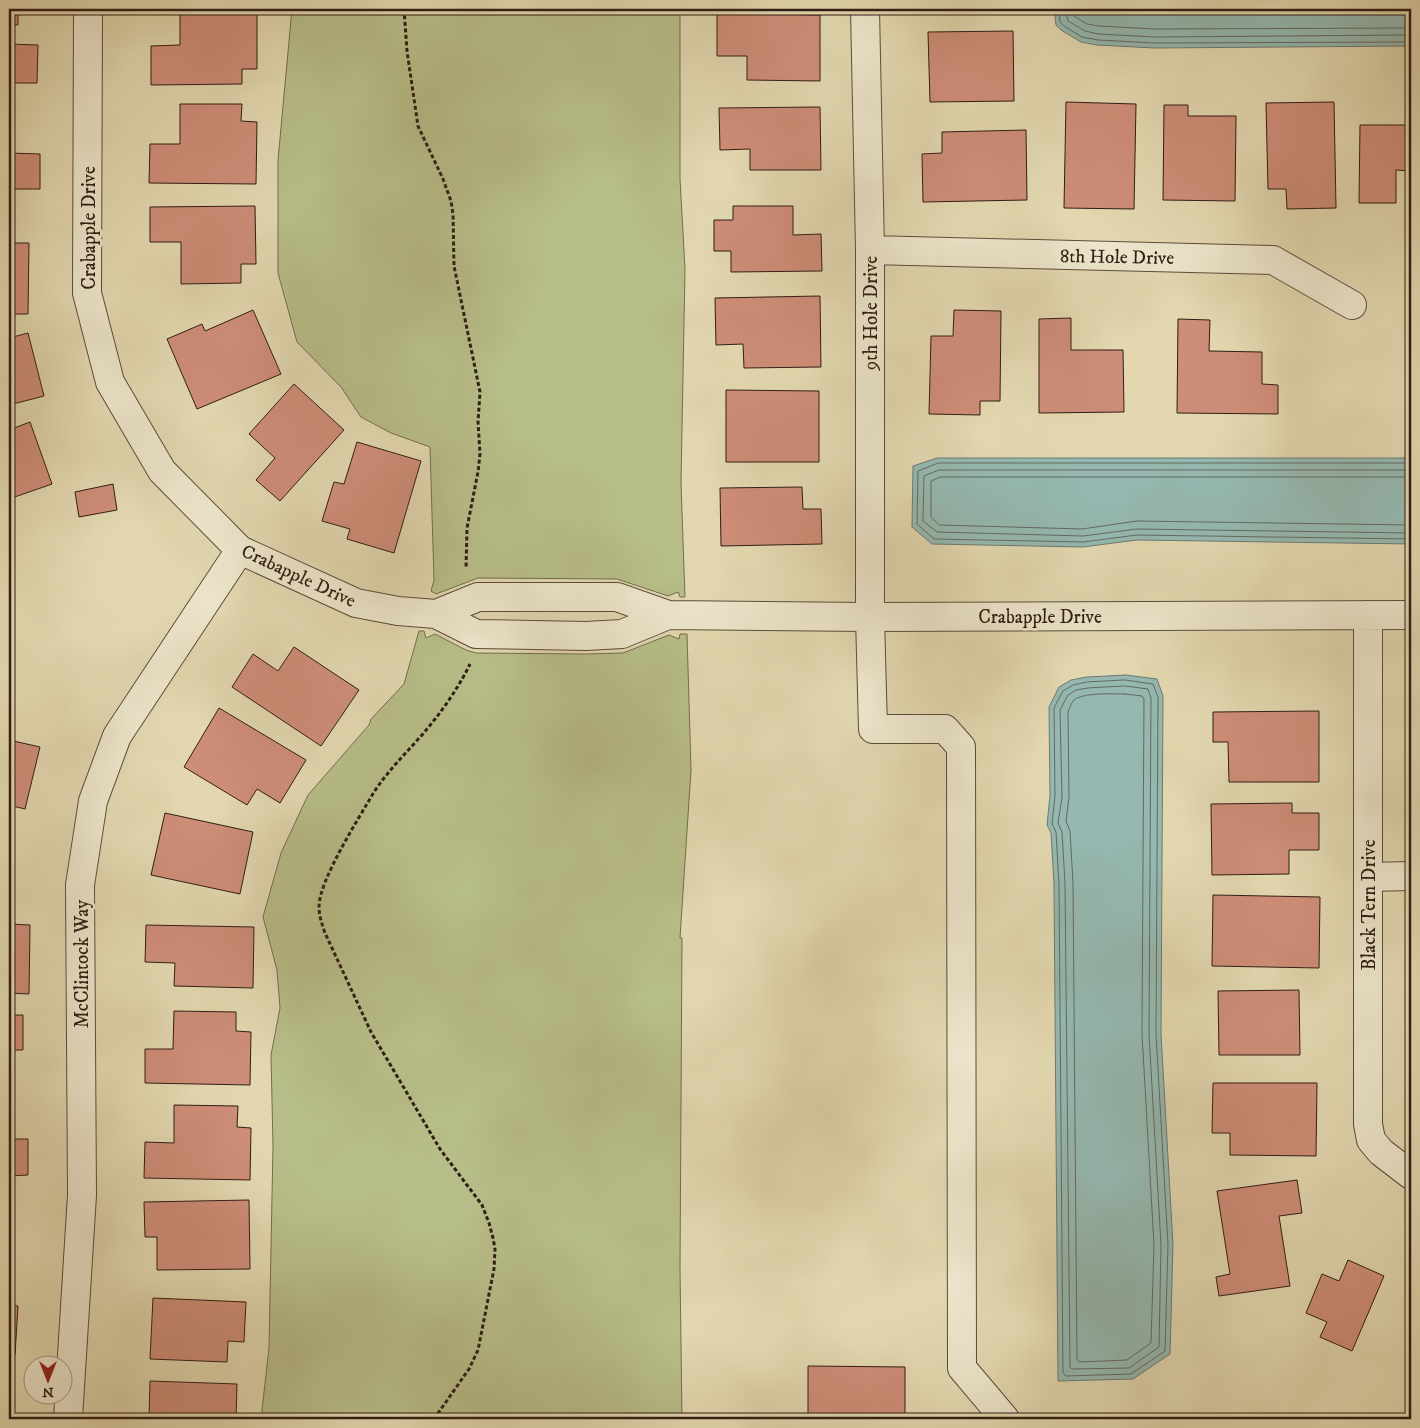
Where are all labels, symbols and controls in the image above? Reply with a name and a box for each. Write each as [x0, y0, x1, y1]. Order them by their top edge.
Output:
street label: Crabapple Drive [78, 166, 101, 290]
street label: 8th Hole Drive [1060, 245, 1174, 270]
street label: 9th Hole Drive [860, 256, 883, 371]
street label: Crabapple Drive [238, 540, 359, 613]
street label: Crabapple Drive [978, 606, 1102, 629]
street label: Black Tern Drive [1358, 839, 1381, 971]
street label: McClintock Way [71, 899, 94, 1028]
north arrow [22, 1356, 72, 1406]
text: N [42, 1383, 54, 1401]

